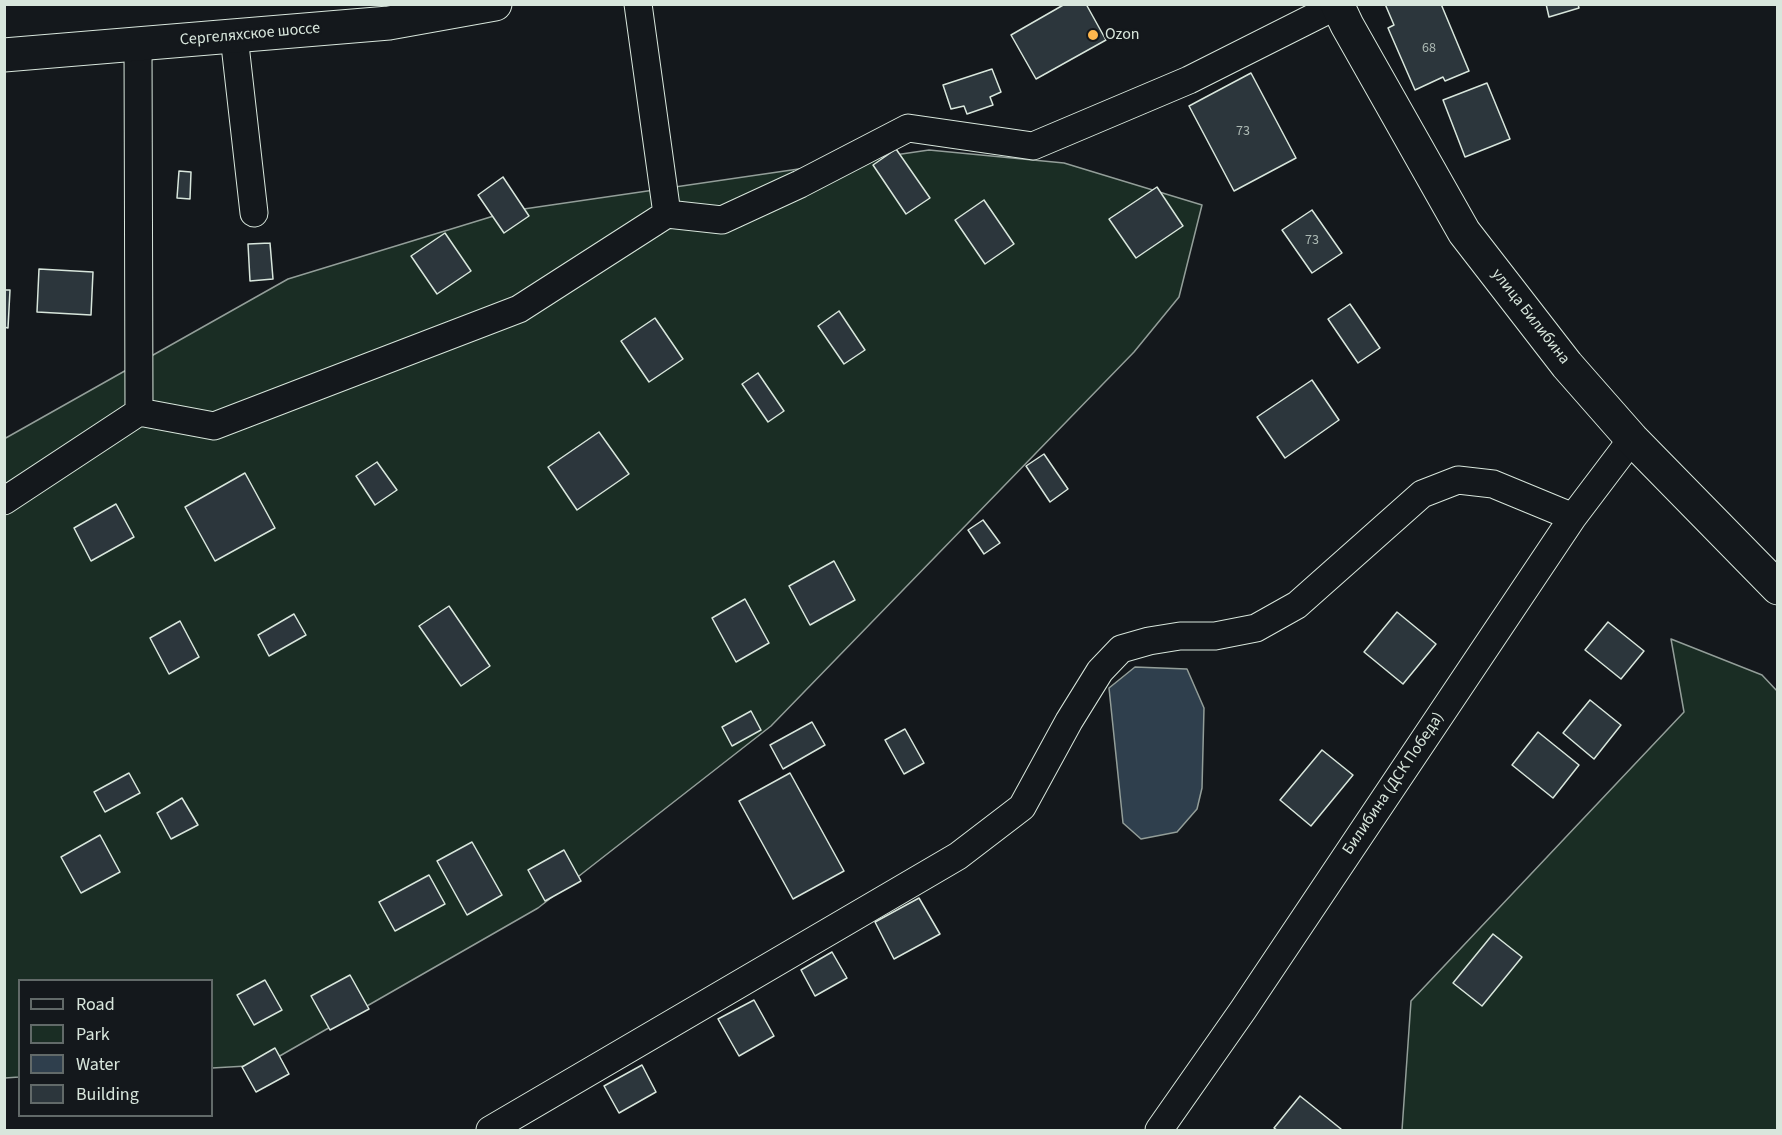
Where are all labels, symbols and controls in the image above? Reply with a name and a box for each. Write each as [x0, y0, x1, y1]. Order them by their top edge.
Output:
street label: Сергеляхское шоссе [179, 19, 321, 51]
place label: Ozon [1105, 25, 1140, 45]
marker: Ozon [1086, 28, 1100, 42]
house number: 68 [1422, 41, 1436, 57]
house number: 73 [1236, 124, 1250, 140]
house number: 73 [1305, 233, 1319, 249]
street label: улица Билибина [1487, 265, 1573, 369]
street label: Билибина (ДСК Победа) [1339, 709, 1449, 859]
legend [18, 979, 213, 1117]
text: Road [76, 992, 115, 1017]
text: Park [76, 1022, 110, 1047]
text: Water [76, 1052, 120, 1077]
text: Building [76, 1082, 139, 1107]

